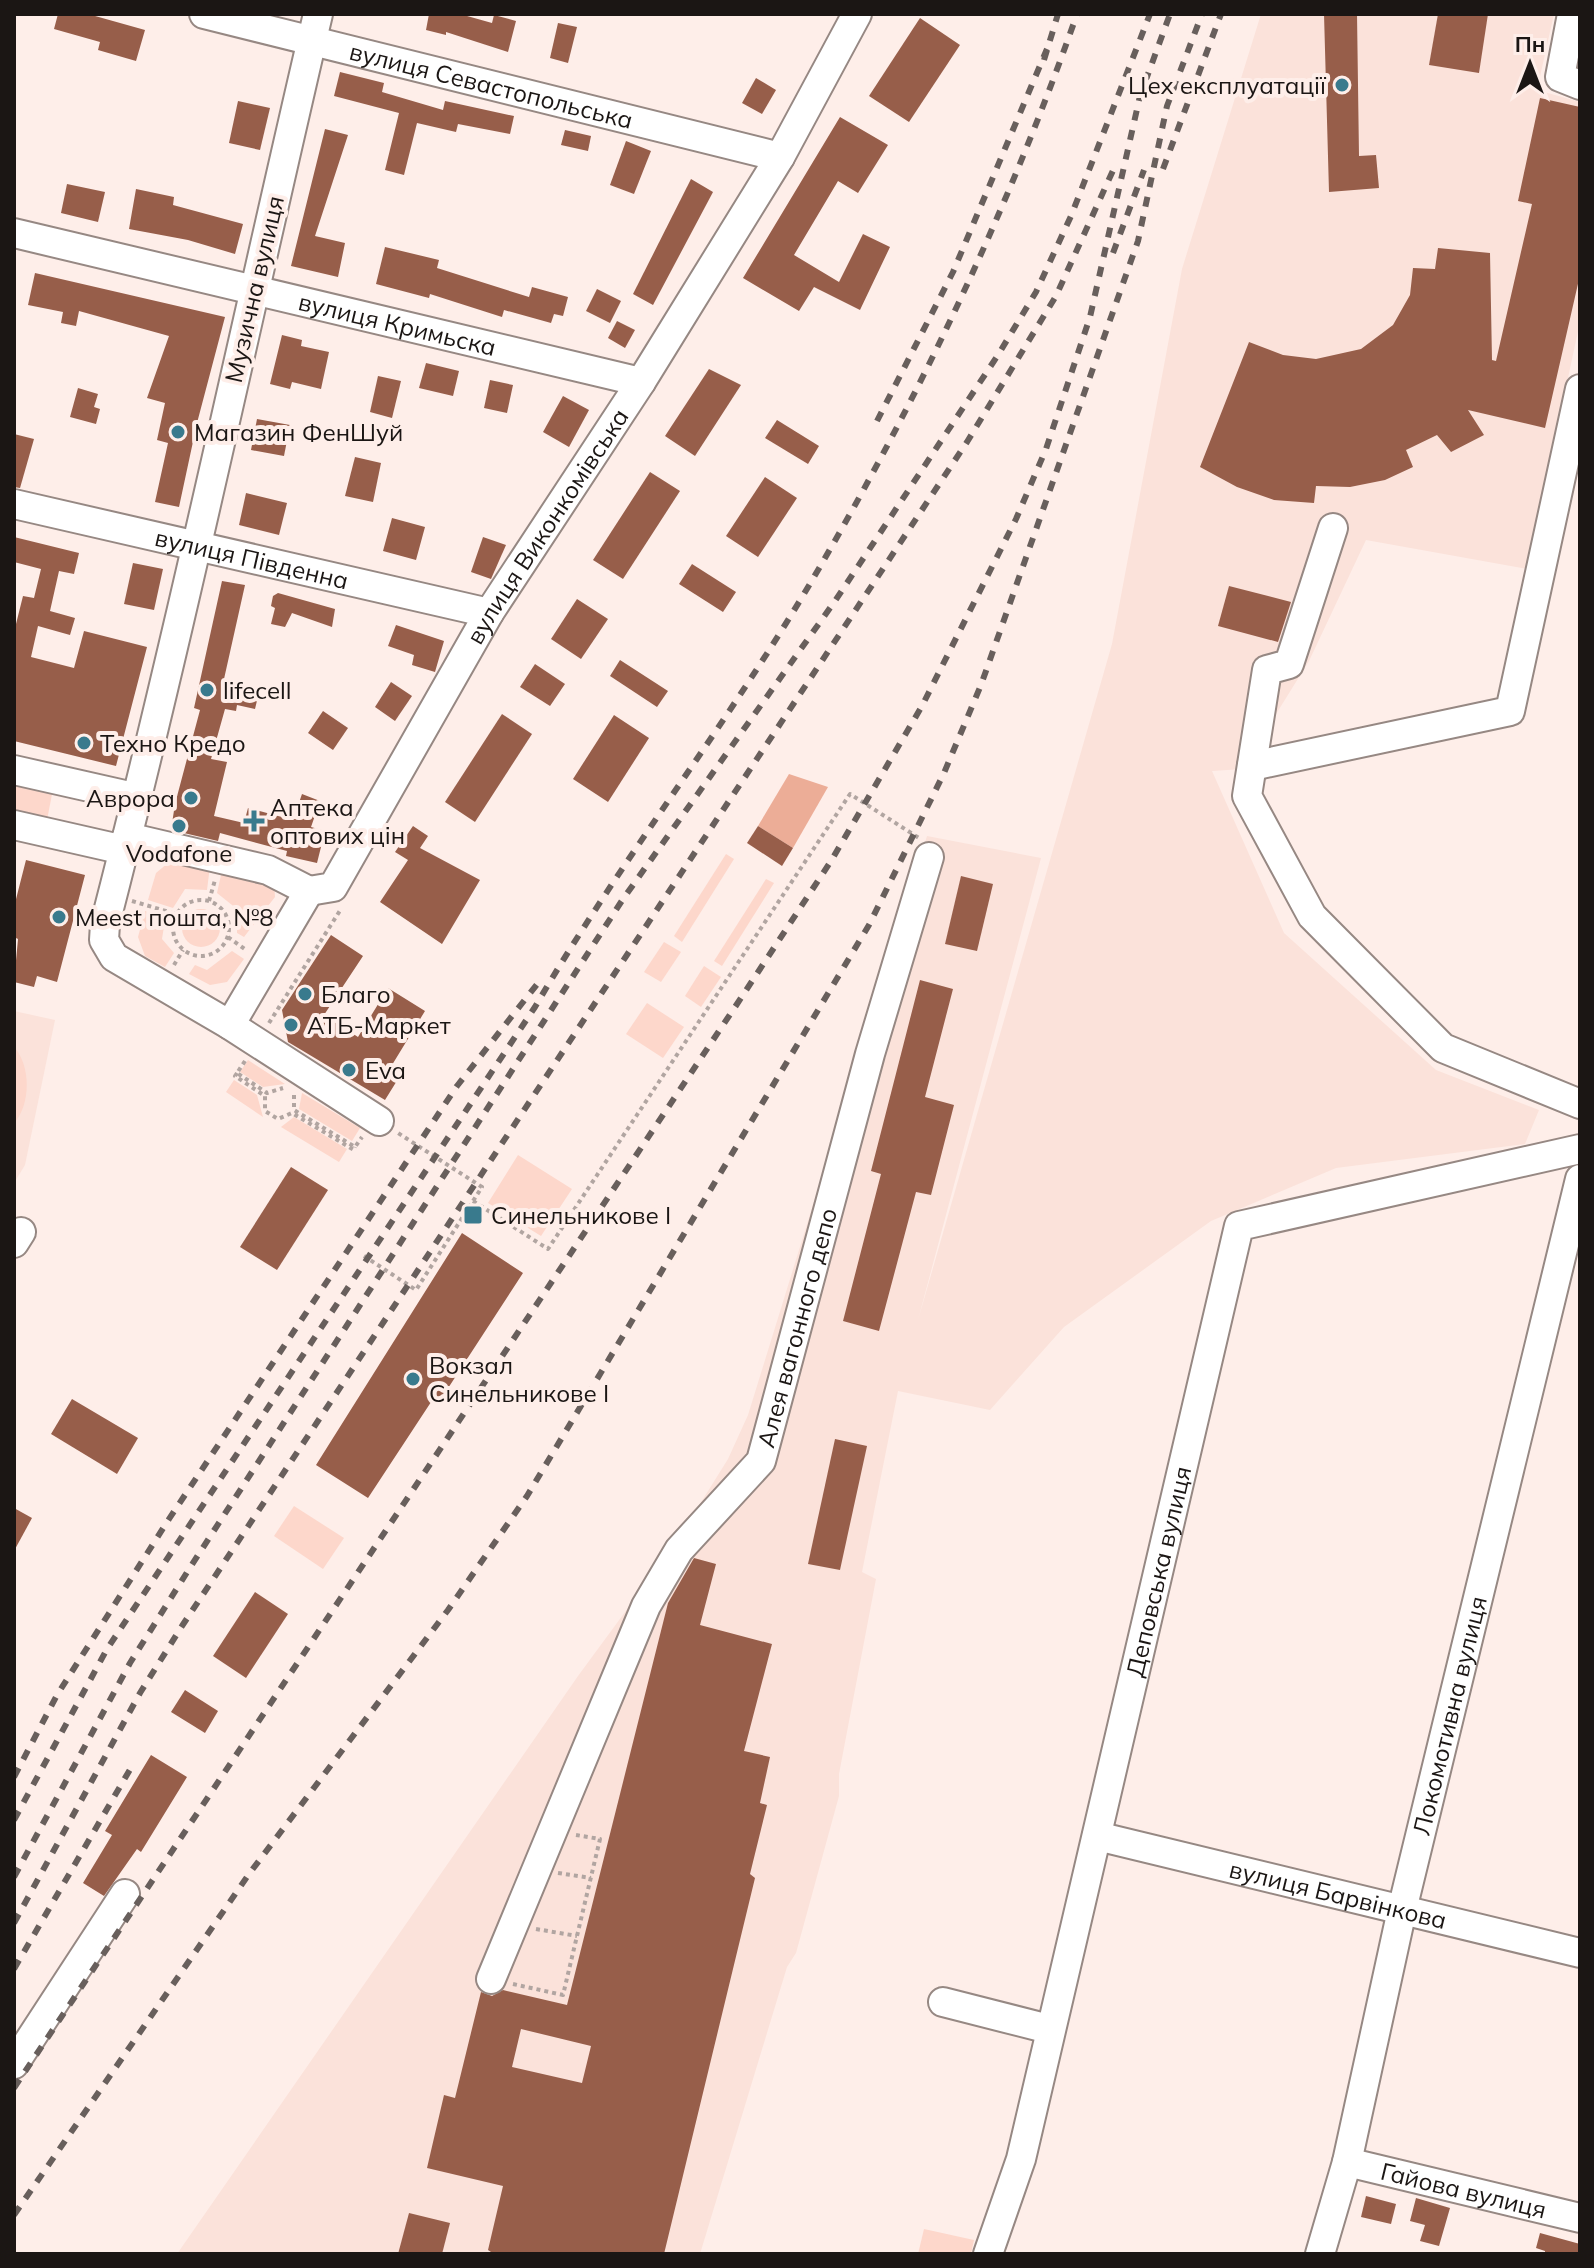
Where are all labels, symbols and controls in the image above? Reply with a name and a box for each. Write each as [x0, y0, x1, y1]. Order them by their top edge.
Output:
north arrow [1490, 24, 1570, 104]
text: Пн [1515, 30, 1545, 58]
street label: вулиця Севастопольська [347, 36, 636, 135]
place label: Цех експлуатації [1128, 70, 1327, 100]
marker: Цех експлуатації [1333, 76, 1351, 94]
street label: Музична вулиця [218, 193, 290, 385]
street label: вулиця Кримьска [296, 286, 499, 362]
street label: вулиця Виконкомівська [460, 403, 635, 649]
place label: Магазин ФенШуй [194, 417, 403, 447]
marker: Магазин ФенШуй [169, 423, 187, 441]
street label: вулиця Південна [152, 522, 351, 595]
place label: lifecell [223, 675, 291, 705]
marker: lifecell [198, 681, 216, 699]
place label: Техно Кредо [100, 728, 246, 758]
marker: Техно Кредо [75, 734, 93, 752]
place label: Аврора [86, 783, 175, 813]
marker: Аврора [182, 789, 200, 807]
place label: Аптека оптових цін [270, 792, 405, 850]
marker: Аптека оптових цін [245, 812, 263, 830]
marker: Vodafone [170, 817, 188, 835]
place label: Vodafone [126, 838, 232, 868]
place label: Meest пошта, №8 [75, 902, 274, 932]
marker: Meest пошта, №8 [50, 908, 68, 926]
place label: Благо [321, 979, 391, 1009]
marker: Благо [296, 985, 314, 1003]
place label: АТБ-Маркет [307, 1010, 451, 1040]
marker: АТБ-Маркет [282, 1016, 300, 1034]
place label: Eva [365, 1055, 406, 1085]
marker: Eva [340, 1061, 358, 1079]
place label: Синельникове І [491, 1200, 671, 1230]
marker: Синельникове І [462, 1204, 484, 1226]
street label: Алея вагонного депо [750, 1205, 843, 1451]
place label: Вокзал Синельникове І [429, 1350, 609, 1408]
marker: Вокзал Синельникове І [404, 1370, 422, 1388]
street label: Деповська вулиця [1119, 1463, 1197, 1680]
street label: Локомотивна вулиця [1406, 1593, 1493, 1838]
street label: вулиця Барвінкова [1226, 1854, 1450, 1935]
street label: Гайова вулиця [1378, 2156, 1549, 2224]

